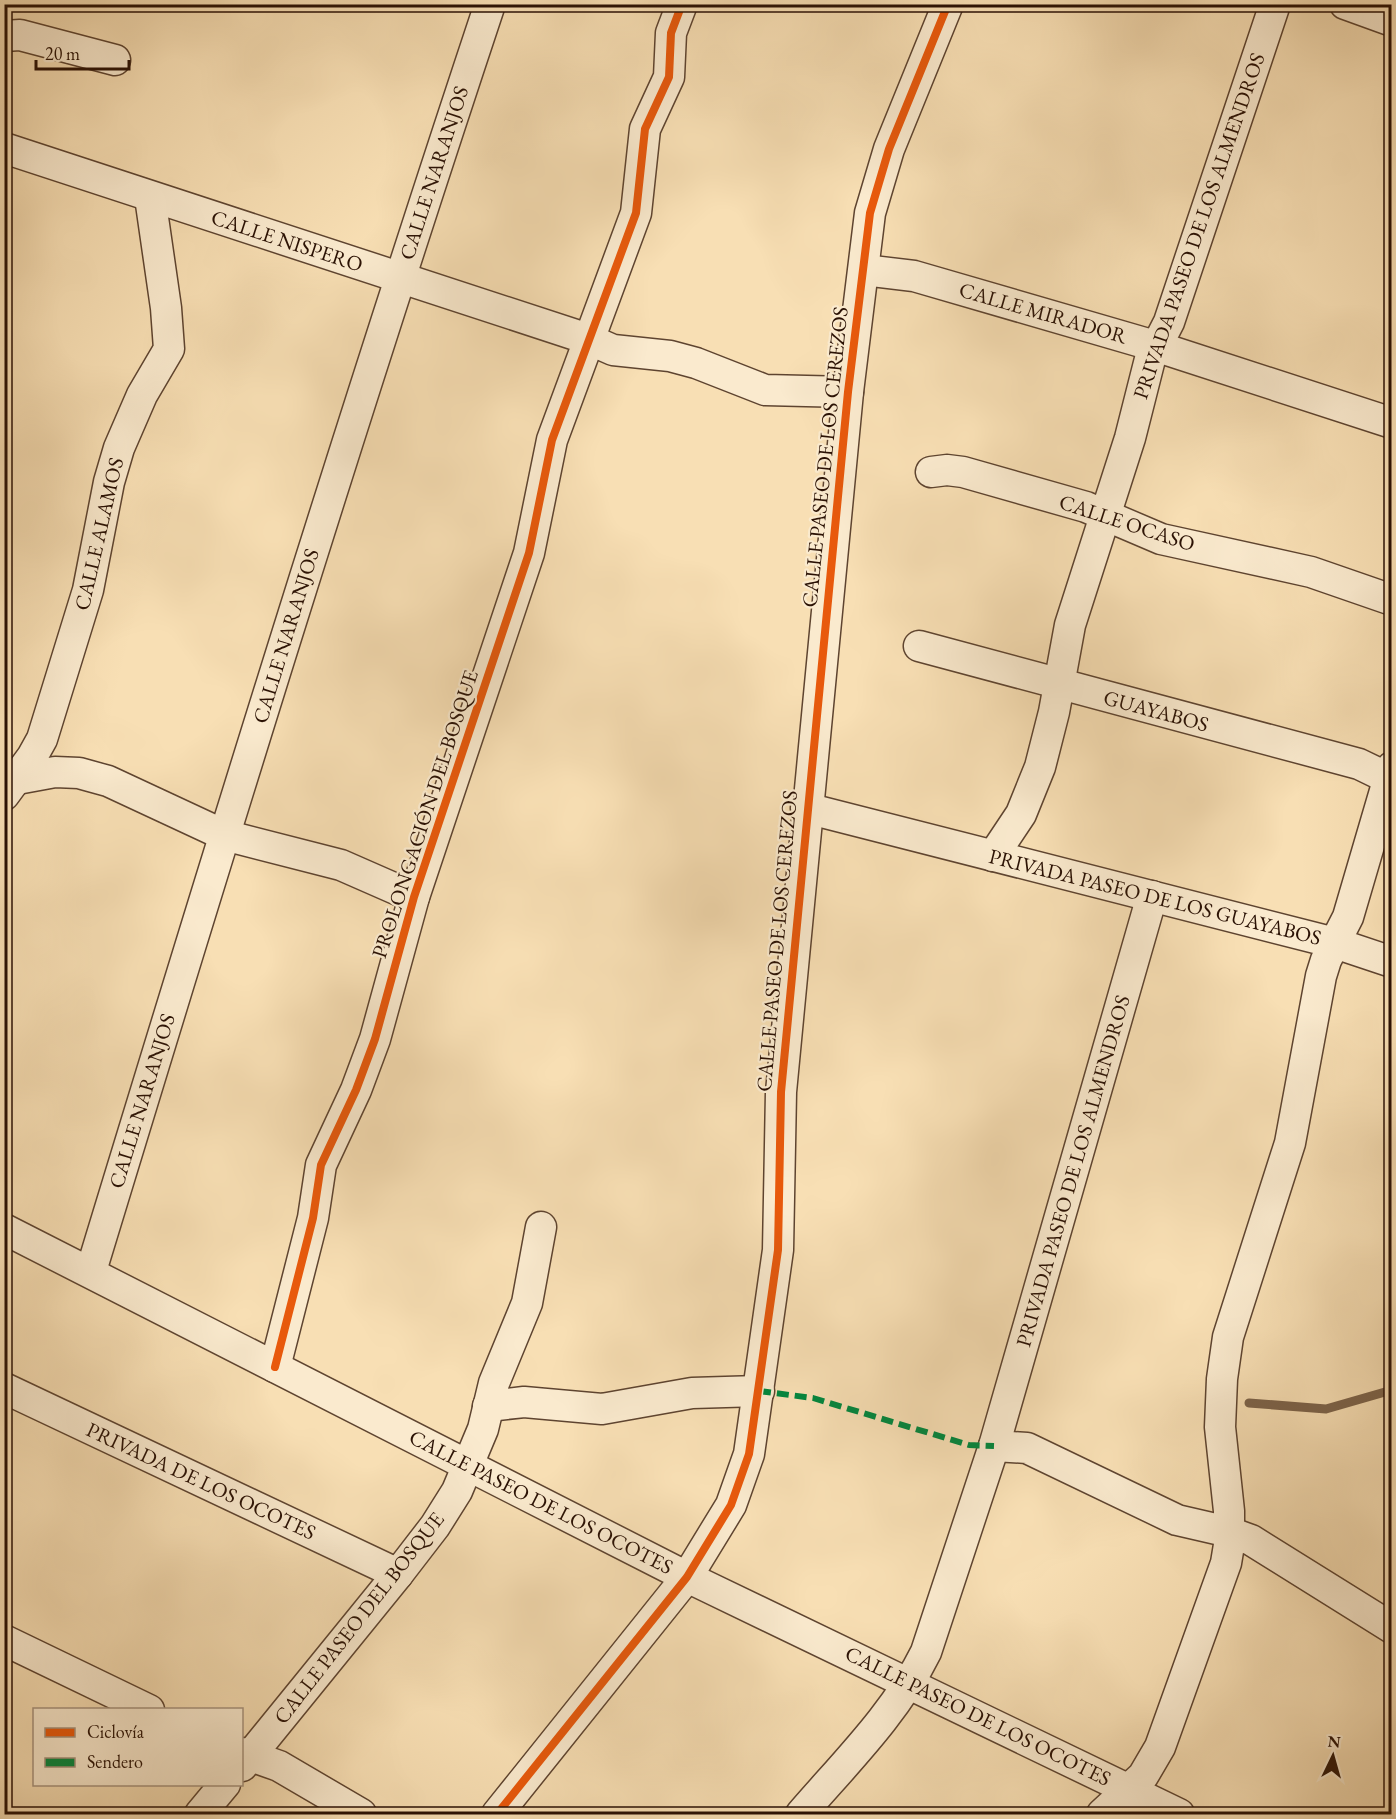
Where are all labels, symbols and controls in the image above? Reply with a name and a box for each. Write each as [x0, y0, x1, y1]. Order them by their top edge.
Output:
scale bar [36, 33, 129, 71]
text: 20 m [45, 42, 80, 65]
street label: PRIVADA PASEO DE LOS ALMENDROS [1126, 49, 1271, 403]
street label: CALLE NARANJOS [393, 83, 474, 263]
street label: CALLE NISPERO [208, 203, 366, 278]
street label: CALLE MIRADOR [956, 276, 1131, 350]
street label: CALLE PASEO DE LOS CEREZOS [795, 305, 854, 609]
street label: CALLE ALAMOS [68, 455, 129, 613]
street label: CALLE OCASO [1056, 488, 1199, 557]
street label: CALLE NARANJOS [246, 545, 325, 726]
street label: PROLONGACIÓN DEL BOSQUE [365, 666, 485, 962]
street label: GUAYABOS [1101, 684, 1212, 737]
street label: CALLE PASEO DE LOS CEREZOS [750, 789, 803, 1093]
street label: PRIVADA PASEO DE LOS GUAYABOS [986, 842, 1324, 951]
street label: PRIVADA PASEO DE LOS ALMENDROS [1009, 992, 1136, 1350]
street label: CALLE NARANJOS [102, 1010, 181, 1191]
street label: PRIVADA DE LOS OCOTES [82, 1416, 320, 1546]
street label: CALLE PASEO DE LOS OCOTES [405, 1423, 678, 1580]
street label: CALLE PASEO DEL BOSQUE [267, 1506, 451, 1730]
street label: CALLE PASEO DE LOS OCOTES [841, 1639, 1116, 1792]
legend [33, 1708, 243, 1786]
text: Ciclovía [87, 1720, 145, 1743]
north arrow [1303, 1726, 1363, 1786]
text: N [1327, 1731, 1342, 1753]
text: Sendero [87, 1750, 143, 1773]

